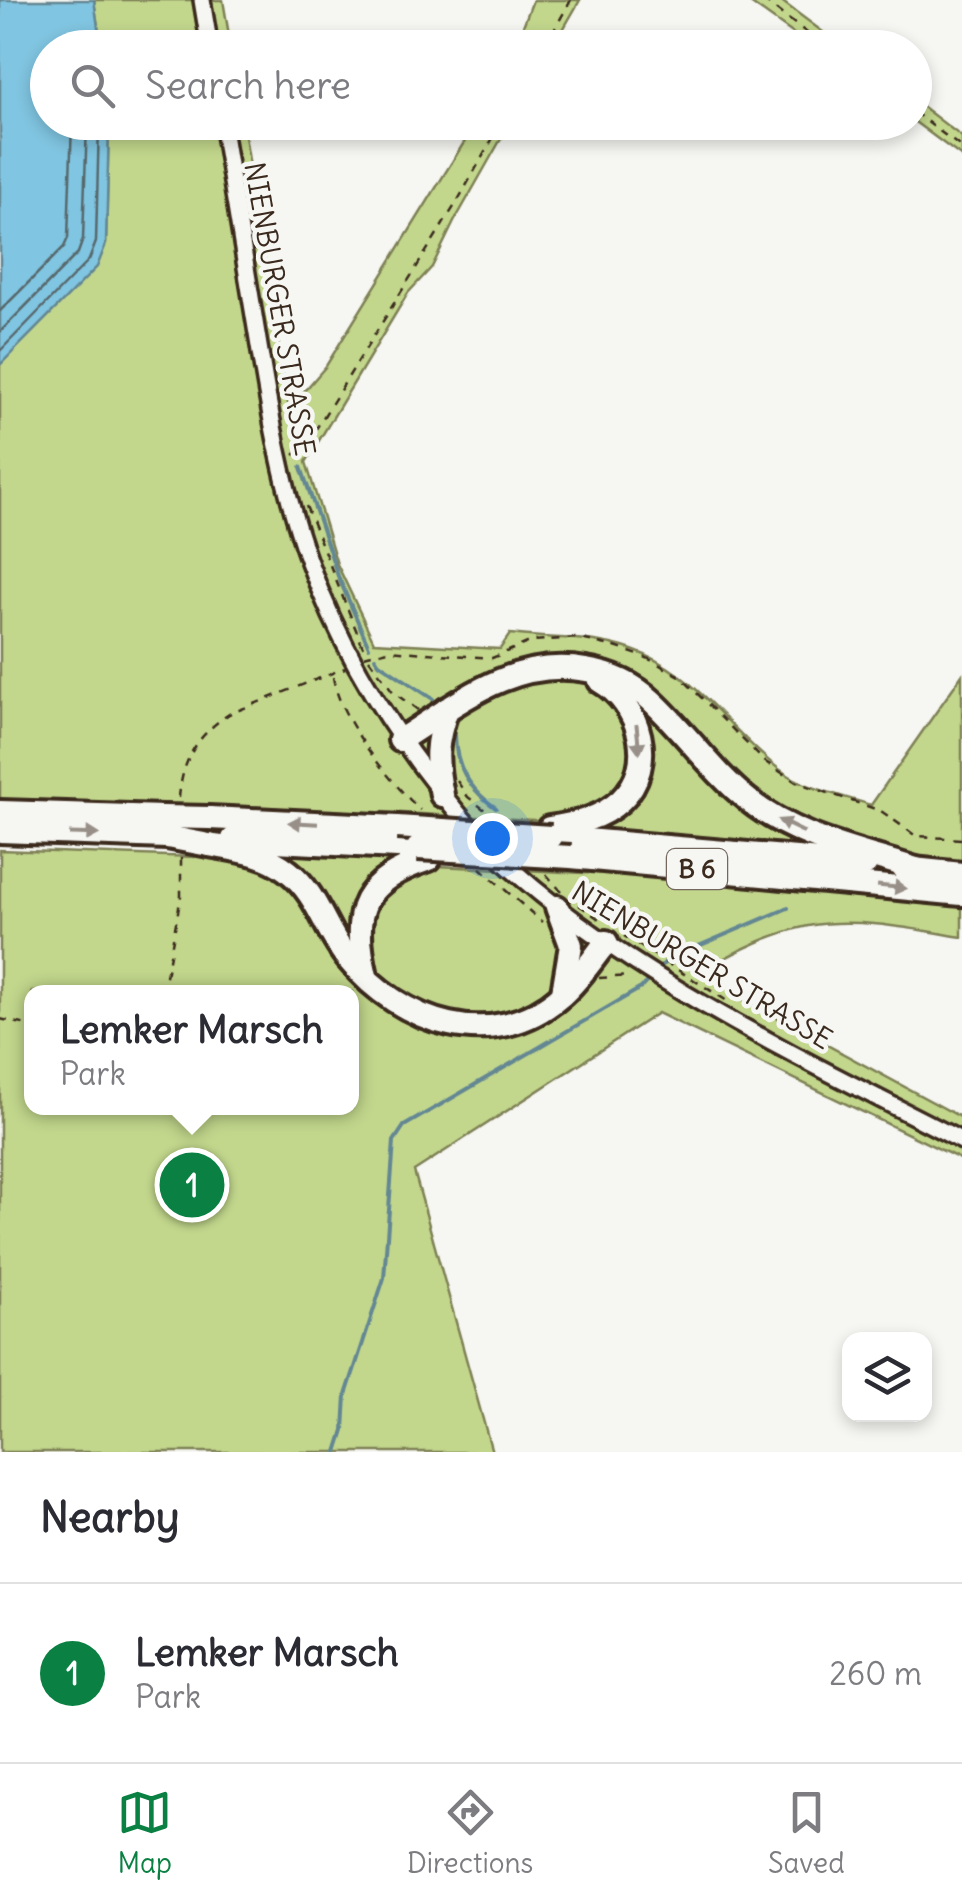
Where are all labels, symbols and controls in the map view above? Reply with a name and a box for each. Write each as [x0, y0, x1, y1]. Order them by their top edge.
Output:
search box [30, 30, 932, 140]
icon: search [65, 58, 120, 113]
text: Search here [145, 62, 351, 109]
street label: NIENBURGER STRASSE [236, 160, 324, 458]
one-way arrow [631, 724, 647, 755]
your location [467, 813, 518, 864]
one-way arrow [287, 814, 319, 830]
one-way arrow [776, 817, 805, 834]
one-way arrow [68, 826, 100, 842]
road number: B 6 [667, 849, 727, 889]
street label: NIENBURGER STRASSE [565, 873, 839, 1057]
one-way arrow [877, 879, 909, 895]
popup [24, 985, 359, 1115]
text: Lemker Marsch [60, 1006, 323, 1053]
text: Park [60, 1053, 126, 1094]
pin: 1 [160, 1148, 224, 1222]
map controls [842, 1332, 932, 1422]
button: layers [842, 1332, 932, 1422]
text: Nearby [40, 1491, 179, 1543]
text: Lemker Marsch [135, 1629, 399, 1676]
text: 1 [66, 1653, 79, 1694]
text: 260 m [829, 1653, 922, 1694]
text: Park [135, 1676, 201, 1717]
tab: Map [117, 1785, 172, 1881]
tab: Directions [407, 1785, 533, 1881]
tab: Saved [768, 1785, 845, 1881]

